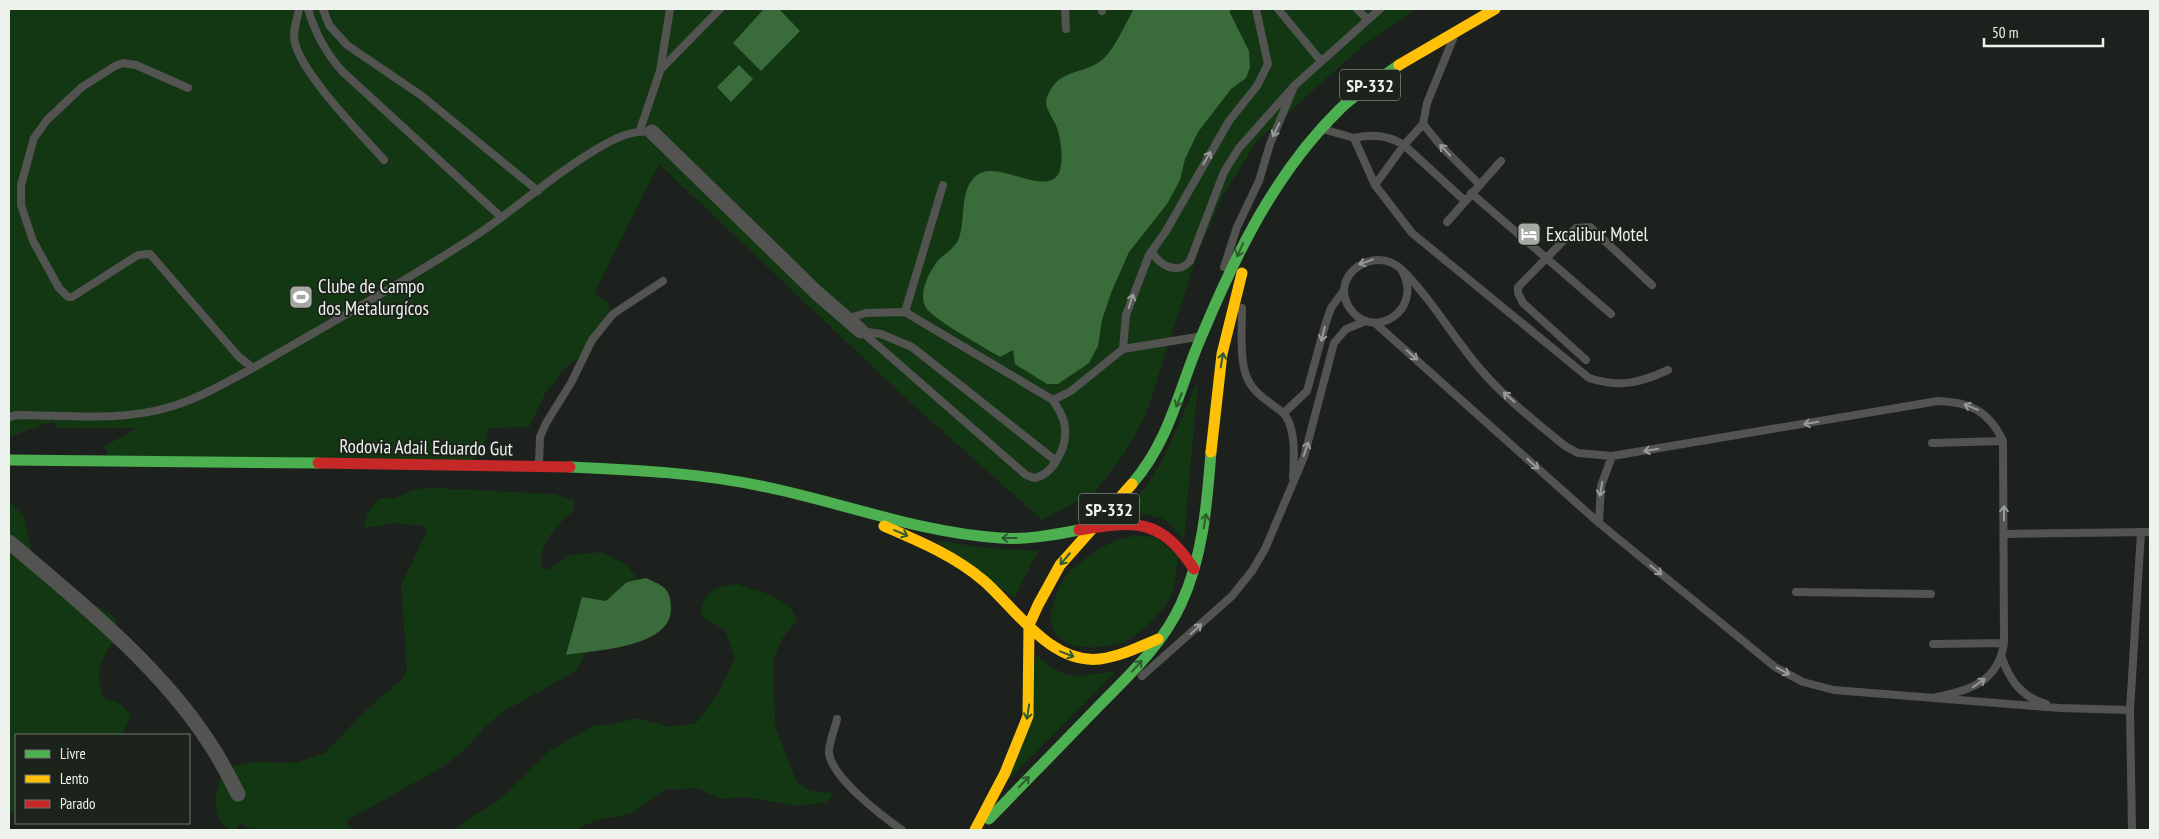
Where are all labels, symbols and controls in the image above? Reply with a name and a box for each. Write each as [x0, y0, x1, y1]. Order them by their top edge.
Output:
scale bar [1984, 15, 2103, 47]
text: 50 m [1992, 23, 2018, 42]
road number: SP-332 [1340, 70, 1400, 100]
one-way arrow [1271, 122, 1281, 137]
one-way arrow [1439, 143, 1451, 156]
one-way arrow [1203, 152, 1213, 166]
hotel icon: Excalibur Motel [1516, 221, 1542, 247]
place label: Excalibur Motel [1546, 222, 1648, 246]
one-way arrow [1235, 242, 1244, 257]
one-way arrow [1358, 258, 1374, 268]
place label: Clube de Campo dos Metalurgícos [318, 274, 429, 320]
sports icon: Clube de Campo dos Metalurgícos [288, 284, 314, 310]
one-way arrow [1127, 294, 1136, 309]
one-way arrow [1318, 325, 1327, 341]
one-way arrow [1405, 349, 1418, 361]
one-way arrow [1217, 352, 1227, 368]
one-way arrow [1174, 392, 1183, 407]
one-way arrow [1503, 392, 1516, 403]
one-way arrow [1964, 402, 1979, 412]
one-way arrow [1803, 418, 1819, 428]
street label: Rodovia Adail Eduardo Gut [339, 433, 514, 461]
one-way arrow [1302, 441, 1311, 457]
one-way arrow [1643, 445, 1659, 455]
one-way arrow [1526, 458, 1539, 470]
one-way arrow [1596, 480, 1606, 496]
road number: SP-332 [1079, 494, 1139, 524]
one-way arrow [1999, 505, 2009, 521]
one-way arrow [1200, 514, 1210, 530]
one-way arrow [893, 529, 908, 538]
one-way arrow [1001, 533, 1018, 543]
one-way arrow [1059, 553, 1071, 566]
one-way arrow [1649, 564, 1662, 575]
one-way arrow [1190, 623, 1203, 635]
one-way arrow [1059, 650, 1075, 659]
one-way arrow [1131, 660, 1143, 673]
one-way arrow [1775, 666, 1790, 676]
one-way arrow [1972, 678, 1986, 688]
one-way arrow [1023, 704, 1033, 720]
legend [15, 734, 190, 824]
text: Livre [60, 744, 86, 763]
text: Lento [60, 769, 89, 788]
one-way arrow [1018, 776, 1030, 789]
text: Parado [60, 794, 95, 813]

